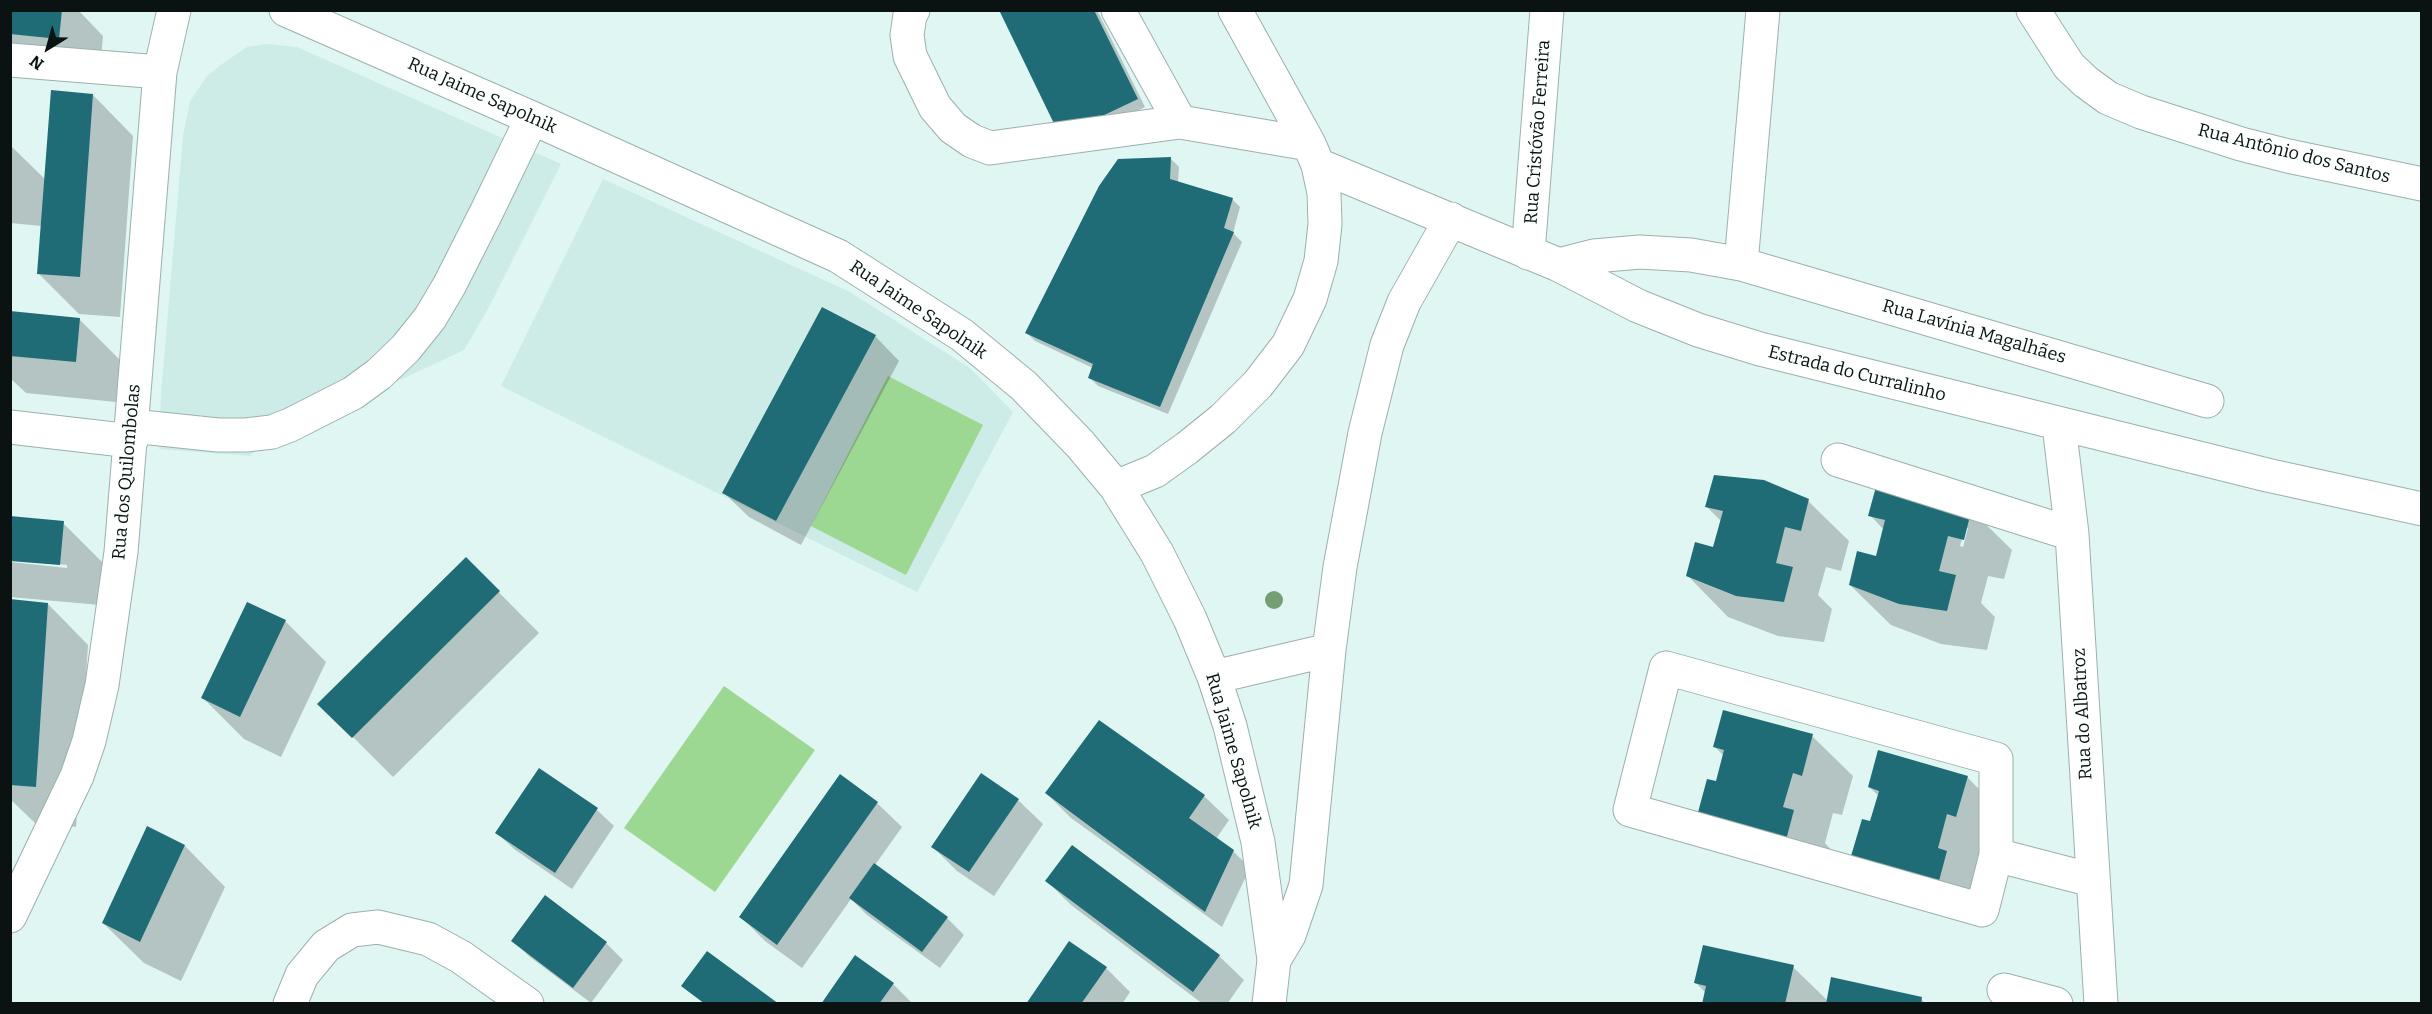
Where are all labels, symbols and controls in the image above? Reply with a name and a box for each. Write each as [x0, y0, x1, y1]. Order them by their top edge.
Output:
north arrow [18, 18, 78, 78]
street label: Rua Cristóvão Ferreira [1521, 39, 1555, 225]
text: N [26, 51, 48, 74]
street label: Rua Jaime Sapolnik [404, 53, 560, 139]
street label: Rua Antônio dos Santos [2196, 120, 2392, 188]
street label: Rua Jaime Sapolnik [845, 256, 991, 364]
street label: Rua Lavínia Magalhães [1880, 295, 2068, 369]
street label: Estrada do Curralinho [1766, 341, 1948, 407]
street label: Rua dos Quilombolas [109, 383, 145, 561]
street label: Rua do Albatroz [2069, 648, 2097, 780]
street label: Rua Jaime Sapolnik [1200, 671, 1266, 831]

